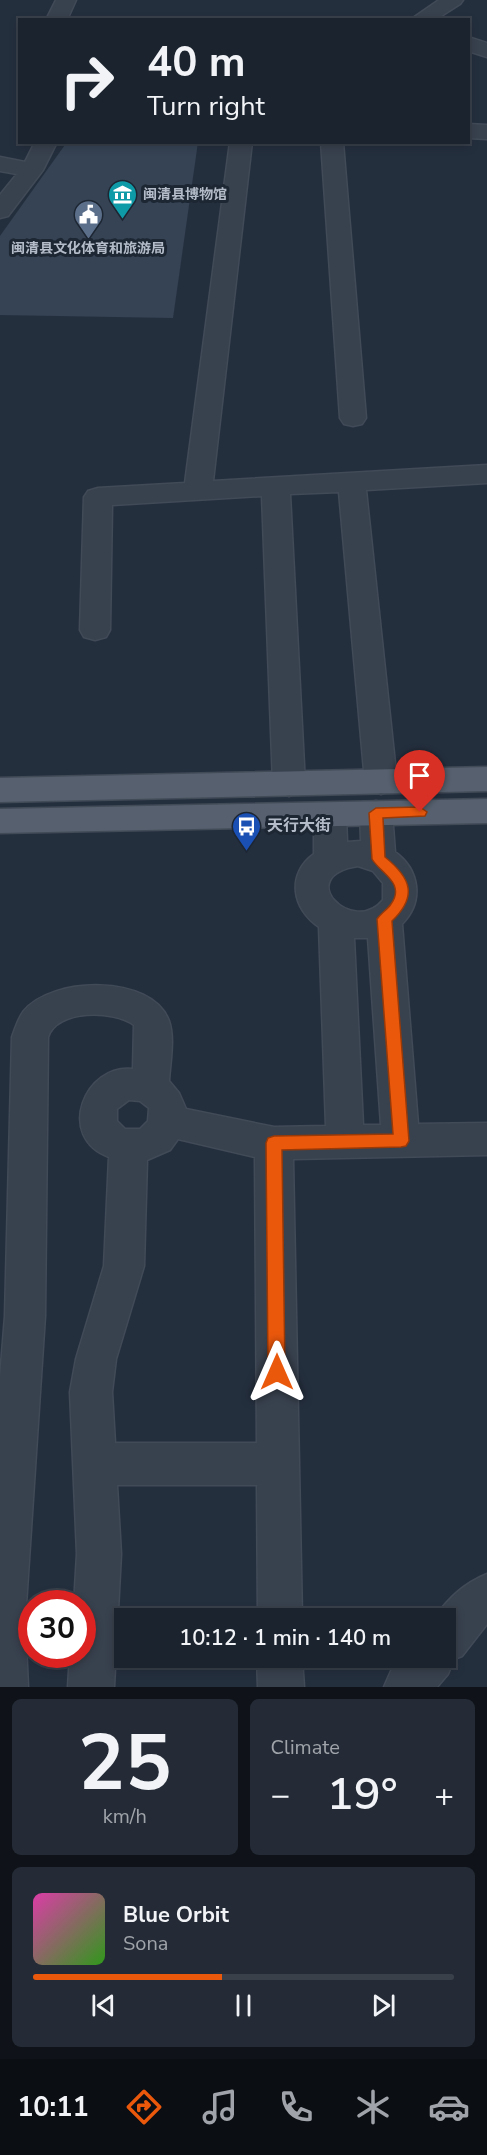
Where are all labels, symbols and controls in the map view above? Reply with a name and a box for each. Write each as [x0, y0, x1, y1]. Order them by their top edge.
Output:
text: 40 m [147, 34, 246, 91]
icon: right [48, 42, 126, 120]
text: Turn right [147, 88, 265, 125]
museum icon: 闽清县博物馆 [106, 178, 138, 220]
place label: 闽清县博物馆 [143, 185, 227, 204]
public building icon: 闽清县文化体育和旅游局 [72, 198, 104, 240]
place label: 闽清县文化体育和旅游局 [11, 239, 165, 258]
pin [394, 750, 445, 812]
icon: arrive [403, 759, 436, 792]
bus stop icon: 天行大街 [230, 810, 262, 852]
place label: 天行大街 [267, 815, 331, 837]
position arrow [245, 1340, 309, 1404]
speed limit sign: 30 [18, 1590, 96, 1668]
text: 10:12 · 1 min · 140 m [179, 1623, 391, 1653]
text: 25 [78, 1710, 172, 1817]
text: Climate [271, 1734, 340, 1761]
text: 19° [327, 1764, 398, 1825]
text: − [271, 1773, 290, 1818]
text: + [434, 1773, 454, 1818]
text: km/h [103, 1803, 147, 1830]
text: Blue Orbit [123, 1900, 229, 1930]
text: Sona [123, 1930, 168, 1957]
icon: previous [87, 1989, 120, 2022]
icon: pause [227, 1989, 260, 2022]
icon: next [367, 1989, 400, 2022]
icon: directions [123, 2086, 165, 2128]
icon: music [199, 2086, 241, 2128]
icon: phone [275, 2086, 317, 2128]
icon: climate [352, 2086, 394, 2128]
icon: car [428, 2086, 470, 2128]
text: 10:11 [17, 2089, 89, 2126]

